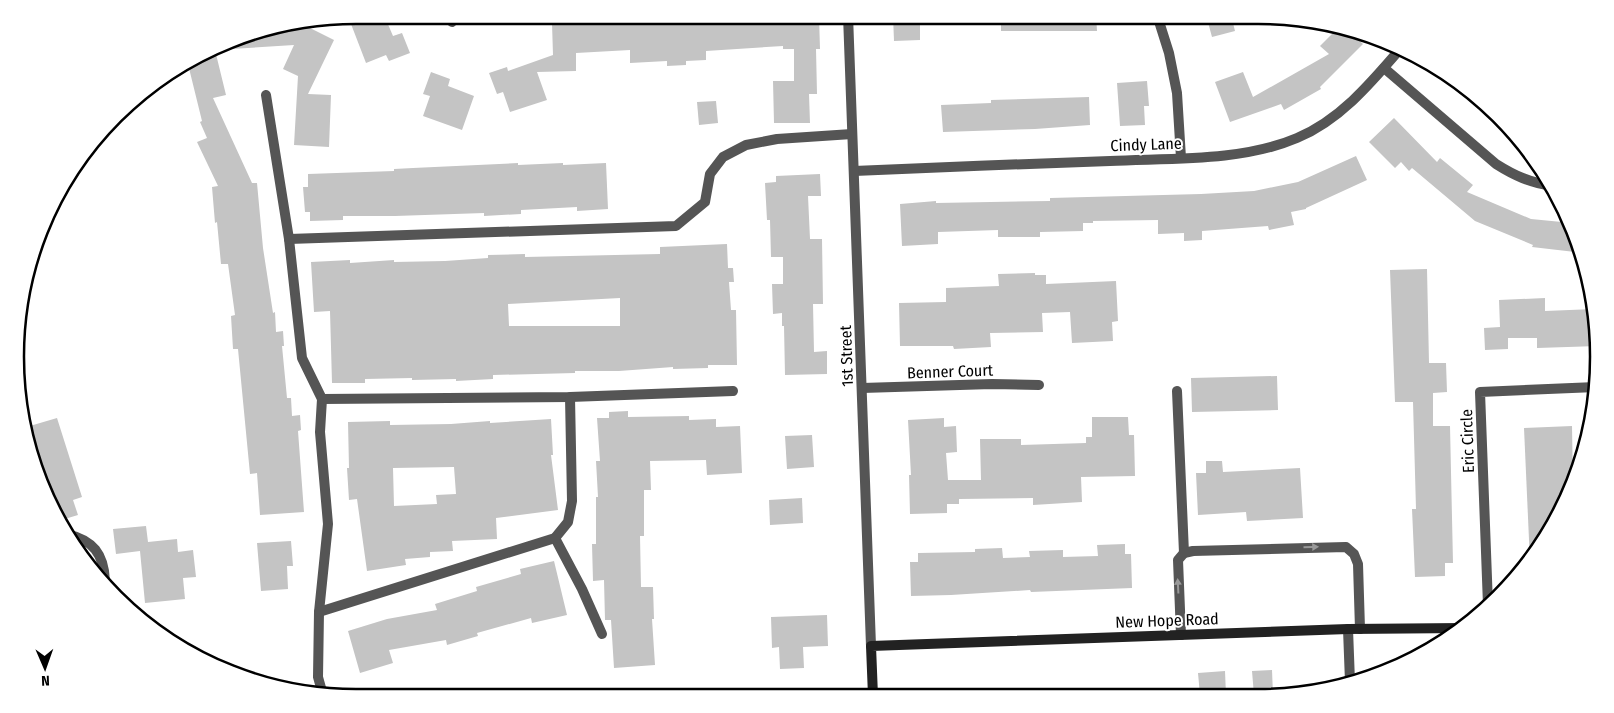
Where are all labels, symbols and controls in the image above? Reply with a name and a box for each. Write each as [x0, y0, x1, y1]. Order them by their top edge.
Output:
street label: Cindy Lane [1110, 134, 1182, 155]
street label: 1st Street [836, 324, 857, 387]
street label: Benner Court [907, 360, 994, 382]
street label: Eric Circle [1457, 409, 1478, 473]
one-way arrow [1303, 543, 1319, 551]
one-way arrow [1174, 578, 1182, 594]
street label: New Hope Road [1115, 609, 1219, 632]
north arrow [20, 643, 70, 693]
text: N [41, 672, 50, 689]

